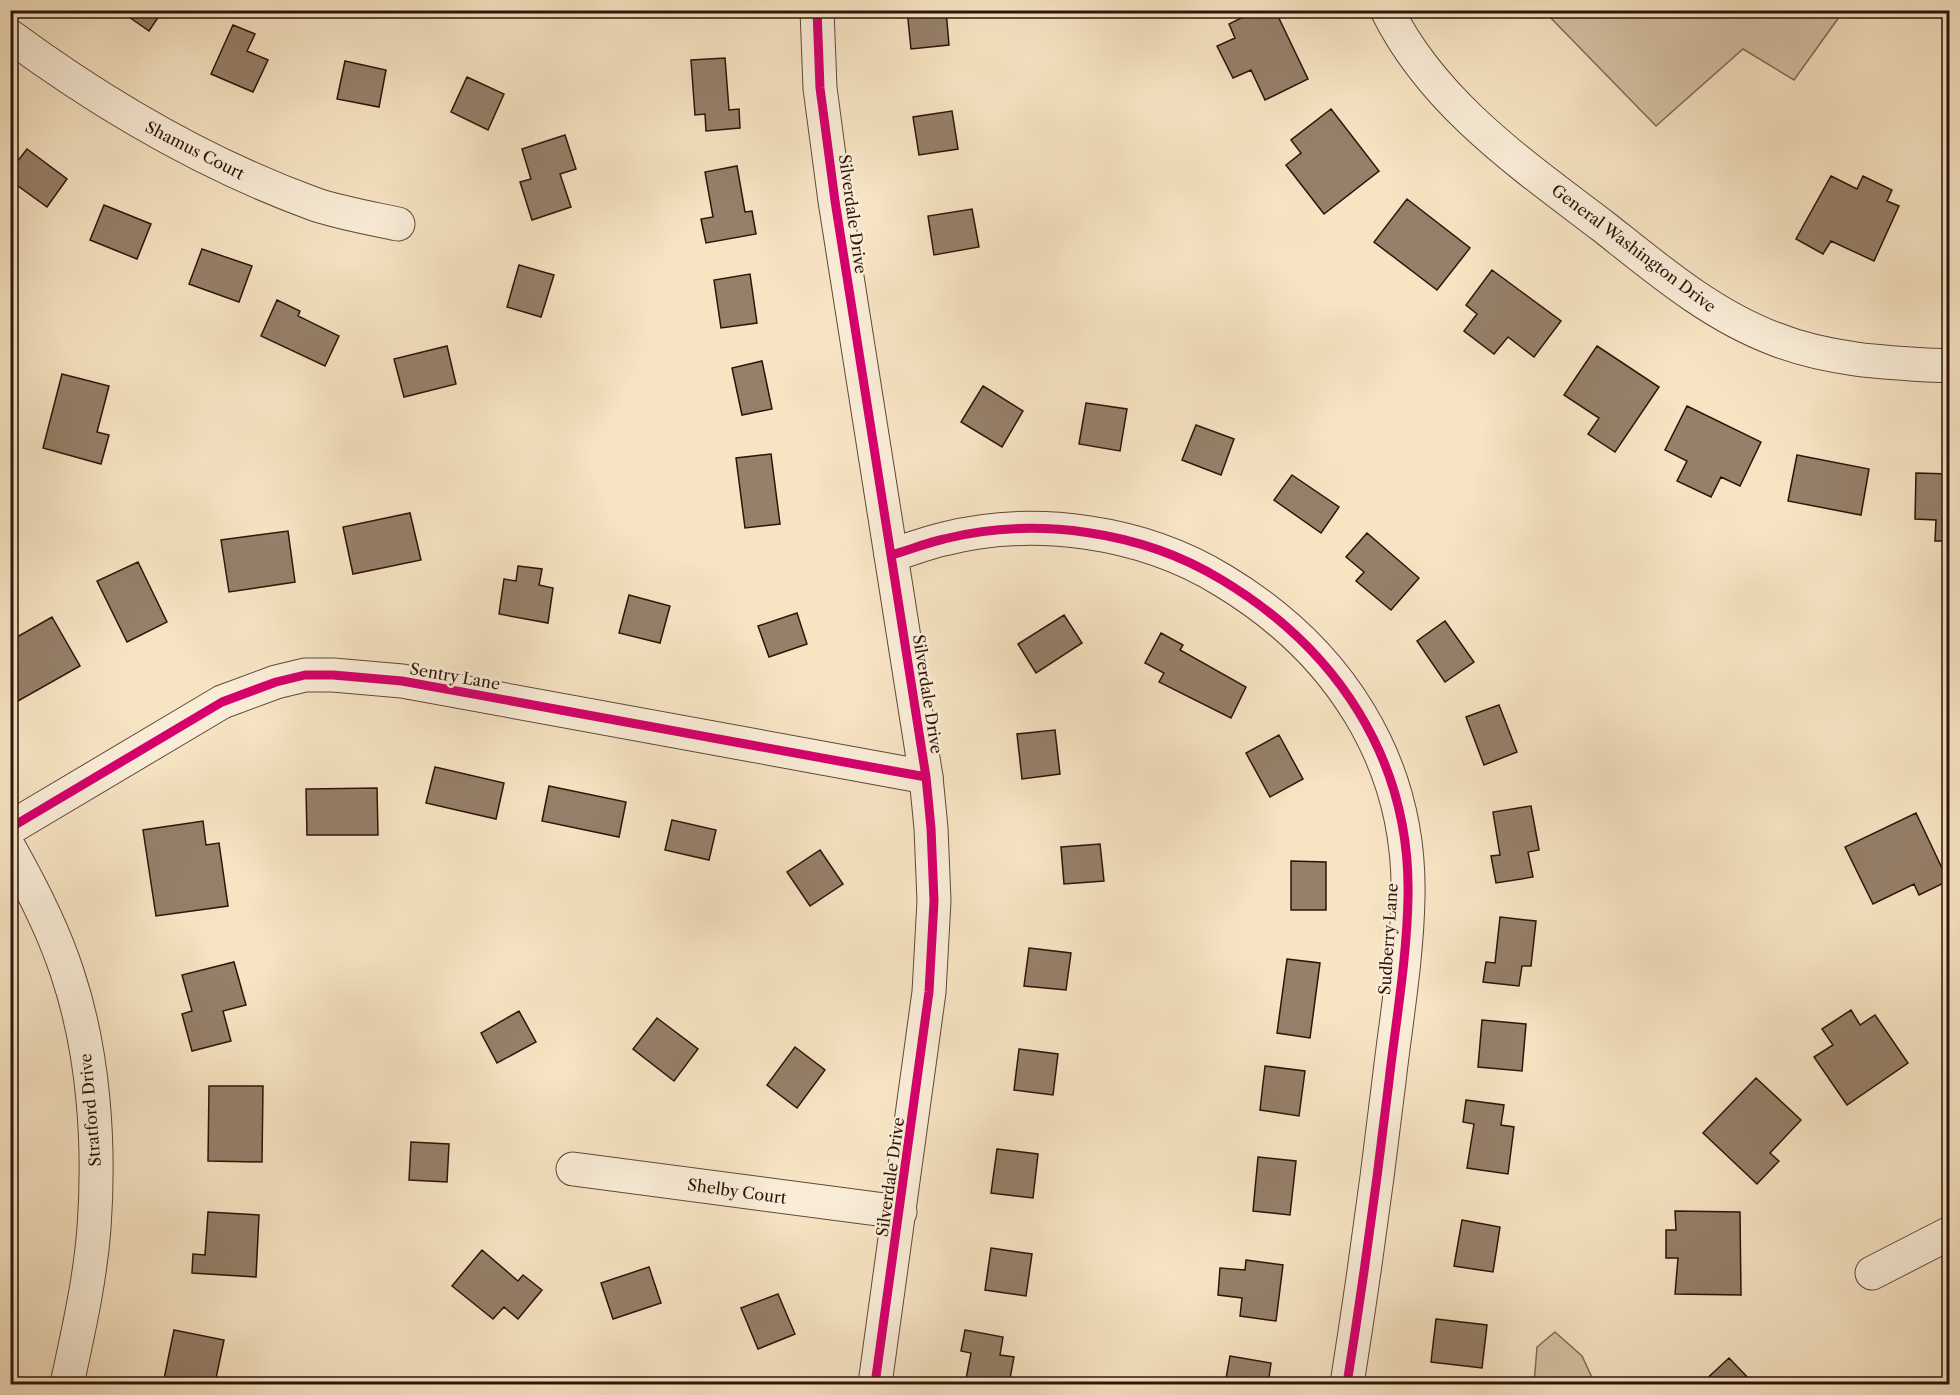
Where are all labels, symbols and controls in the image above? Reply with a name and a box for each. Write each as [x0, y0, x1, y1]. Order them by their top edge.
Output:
street label: Shamus Court [142, 116, 248, 184]
street label: Silverdale Drive [835, 153, 871, 275]
street label: General Washington Drive [1548, 180, 1720, 316]
street label: Silverdale Drive [909, 633, 947, 755]
street label: Sentry Lane [408, 658, 502, 694]
street label: Sudberry Lane [1374, 882, 1402, 995]
street label: Stratford Drive [75, 1053, 105, 1167]
street label: Silverdale Drive [872, 1116, 908, 1238]
street label: Shelby Court [686, 1174, 788, 1208]

